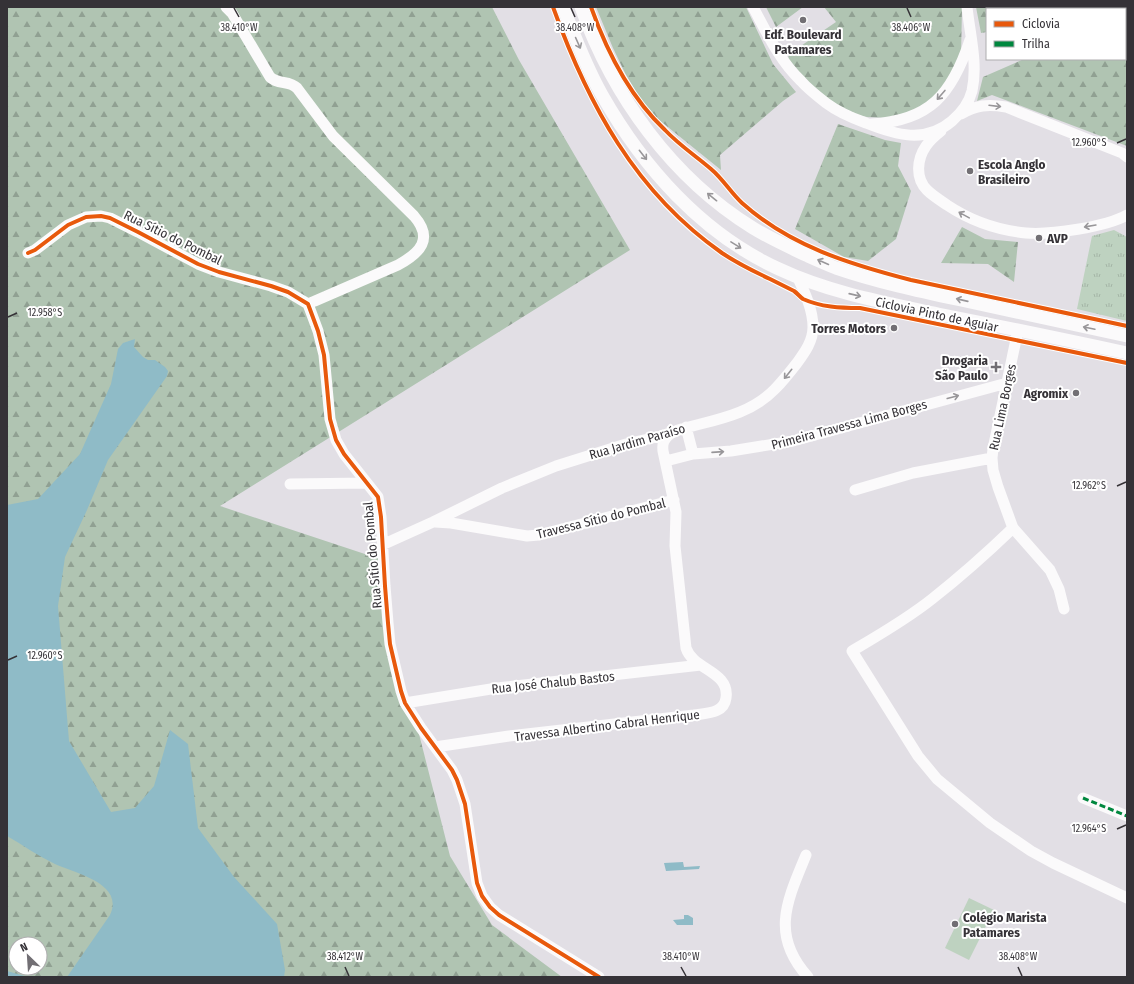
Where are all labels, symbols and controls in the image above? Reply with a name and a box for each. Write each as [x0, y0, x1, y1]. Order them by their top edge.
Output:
legend [986, 8, 1126, 60]
marker: Edf. Boulevard Patamares [798, 15, 808, 25]
text: Ciclovia [1022, 17, 1060, 31]
text: 38.410°W [221, 22, 258, 34]
text: 38.408°W [556, 22, 595, 34]
text: 38.406°W [892, 22, 931, 34]
place label: Edf. Boulevard Patamares [764, 27, 842, 57]
one-way arrow [575, 37, 582, 49]
text: Trilha [1022, 37, 1050, 51]
one-way arrow [937, 90, 946, 100]
one-way arrow [988, 102, 1001, 109]
text: 12.960°S [1072, 137, 1106, 149]
one-way arrow [638, 150, 647, 161]
place label: Escola Anglo Brasileiro [978, 157, 1046, 187]
marker: Escola Anglo Brasileiro [965, 166, 975, 176]
one-way arrow [706, 192, 717, 201]
street label: Rua Sítio do Pombal [121, 207, 225, 268]
one-way arrow [958, 211, 970, 218]
one-way arrow [1084, 222, 1097, 230]
place label: AVP [1046, 231, 1068, 246]
marker: AVP [1034, 233, 1044, 243]
one-way arrow [730, 241, 742, 249]
one-way arrow [818, 258, 830, 265]
one-way arrow [848, 292, 861, 299]
street label: Ciclovia Pinto de Aguiar [874, 294, 1000, 335]
one-way arrow [956, 296, 969, 304]
text: 12.958°S [28, 307, 62, 319]
place label: Torres Motors [811, 321, 886, 336]
marker: Torres Motors [889, 323, 899, 333]
one-way arrow [1083, 324, 1096, 332]
place label: Drogaria São Paulo [935, 353, 989, 383]
street label: Rua Lima Borges [986, 362, 1019, 452]
marker: Drogaria São Paulo [991, 362, 1001, 372]
one-way arrow [784, 368, 793, 379]
place label: Agromix [1023, 386, 1069, 401]
marker: Agromix [1071, 388, 1081, 398]
one-way arrow [946, 393, 959, 400]
street label: Primeira Travessa Lima Borges [770, 396, 929, 453]
street label: Rua Jardim Paraíso [587, 421, 687, 462]
one-way arrow [711, 449, 724, 456]
text: 12.962°S [1072, 480, 1106, 492]
street label: Travessa Sítio do Pombal [535, 495, 668, 542]
street label: Rua Sítio do Pombal [360, 500, 385, 609]
text: 12.960°S [28, 650, 62, 662]
street label: Rua José Chalub Bastos [491, 669, 616, 696]
street label: Travessa Albertino Cabral Henrique [514, 707, 701, 744]
text: 12.964°S [1072, 823, 1106, 835]
place label: Colégio Marista Patamares [963, 910, 1047, 940]
marker: Colégio Marista Patamares [950, 919, 960, 929]
north arrow [8, 936, 48, 976]
text: N [18, 940, 30, 955]
text: 38.412°W [327, 951, 364, 963]
text: 38.410°W [663, 951, 700, 963]
text: 38.408°W [999, 951, 1038, 963]

